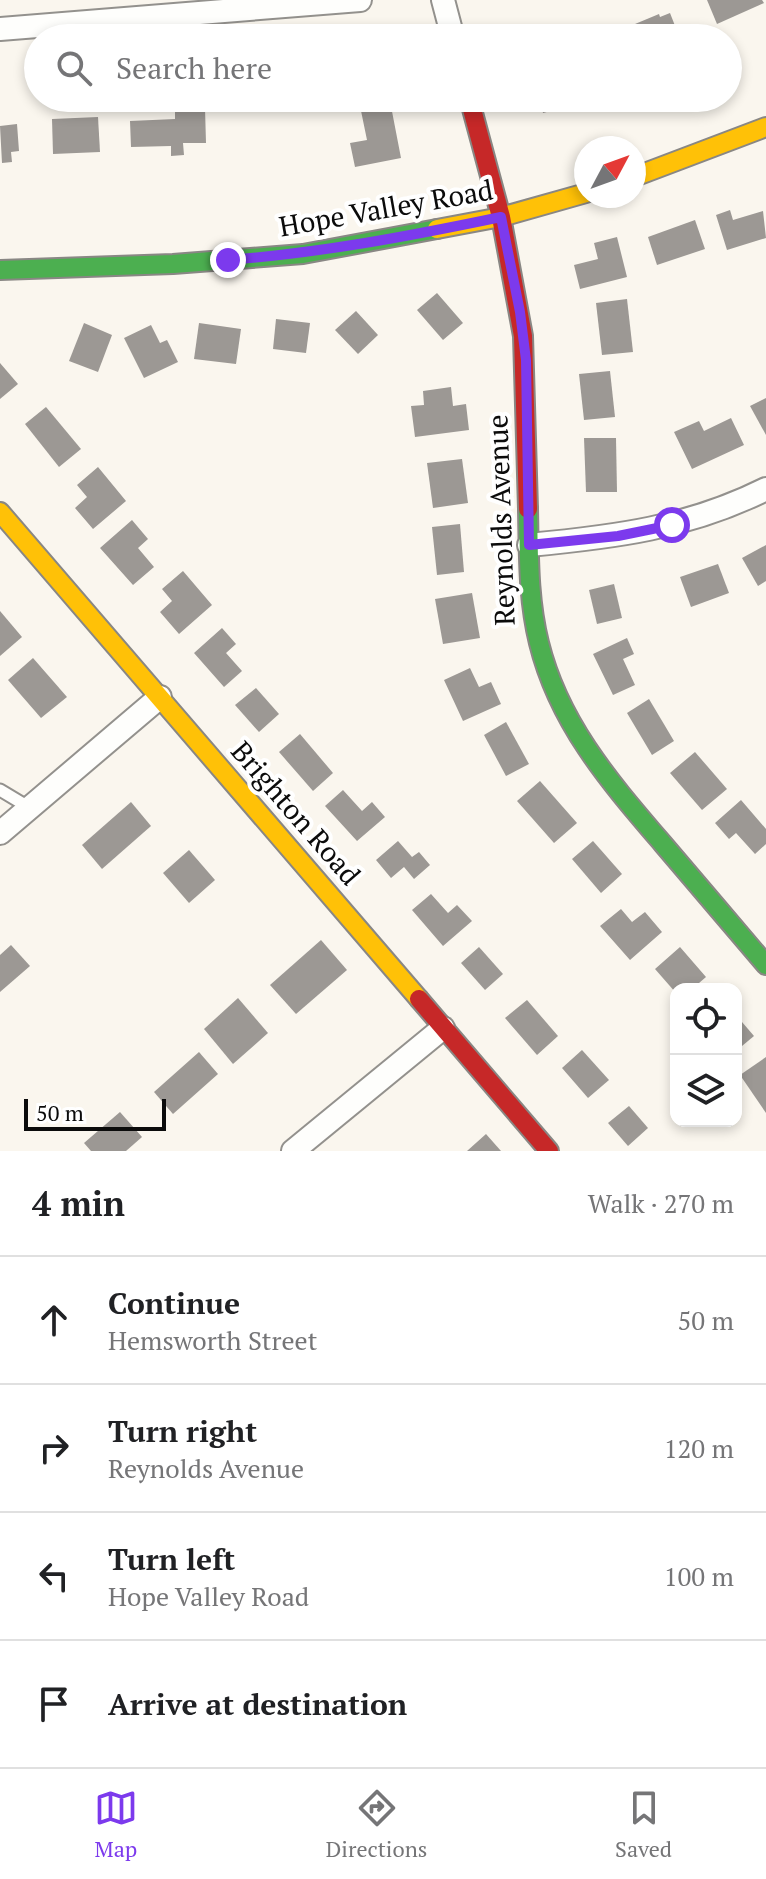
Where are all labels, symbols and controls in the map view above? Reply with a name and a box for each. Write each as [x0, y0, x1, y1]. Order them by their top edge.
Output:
search box [24, 24, 742, 112]
icon: search [52, 46, 96, 90]
text: Search here [116, 48, 272, 88]
north arrow [574, 136, 646, 208]
street label: Hope Valley Road [276, 170, 496, 245]
route end [210, 242, 246, 278]
street label: Reynolds Avenue [478, 414, 523, 626]
route start [654, 507, 690, 543]
street label: Brighton Road [224, 733, 369, 892]
map controls [670, 983, 742, 1127]
button: locate [670, 983, 742, 1055]
button: layers [670, 1055, 742, 1127]
scale bar [24, 1095, 166, 1131]
text: 50 m [36, 1098, 84, 1127]
text: 4 min [32, 1181, 125, 1226]
text: Walk · 270 m [588, 1186, 734, 1220]
text: Continue [108, 1283, 240, 1323]
icon: ahead [32, 1298, 76, 1342]
text: 50 m [678, 1303, 734, 1337]
text: Hemsworth Street [108, 1323, 317, 1357]
text: Turn right [108, 1411, 257, 1451]
icon: right [32, 1426, 76, 1470]
text: 120 m [664, 1431, 734, 1465]
text: Reynolds Avenue [108, 1451, 304, 1485]
text: Turn left [108, 1539, 235, 1579]
icon: left [32, 1554, 76, 1598]
text: 100 m [664, 1559, 734, 1593]
text: Hope Valley Road [108, 1579, 309, 1613]
icon: arrive [32, 1682, 76, 1726]
text: Arrive at destination [108, 1684, 407, 1724]
tab: Map [94, 1786, 138, 1863]
tab: Directions [326, 1786, 427, 1863]
tab: Saved [615, 1786, 672, 1863]

